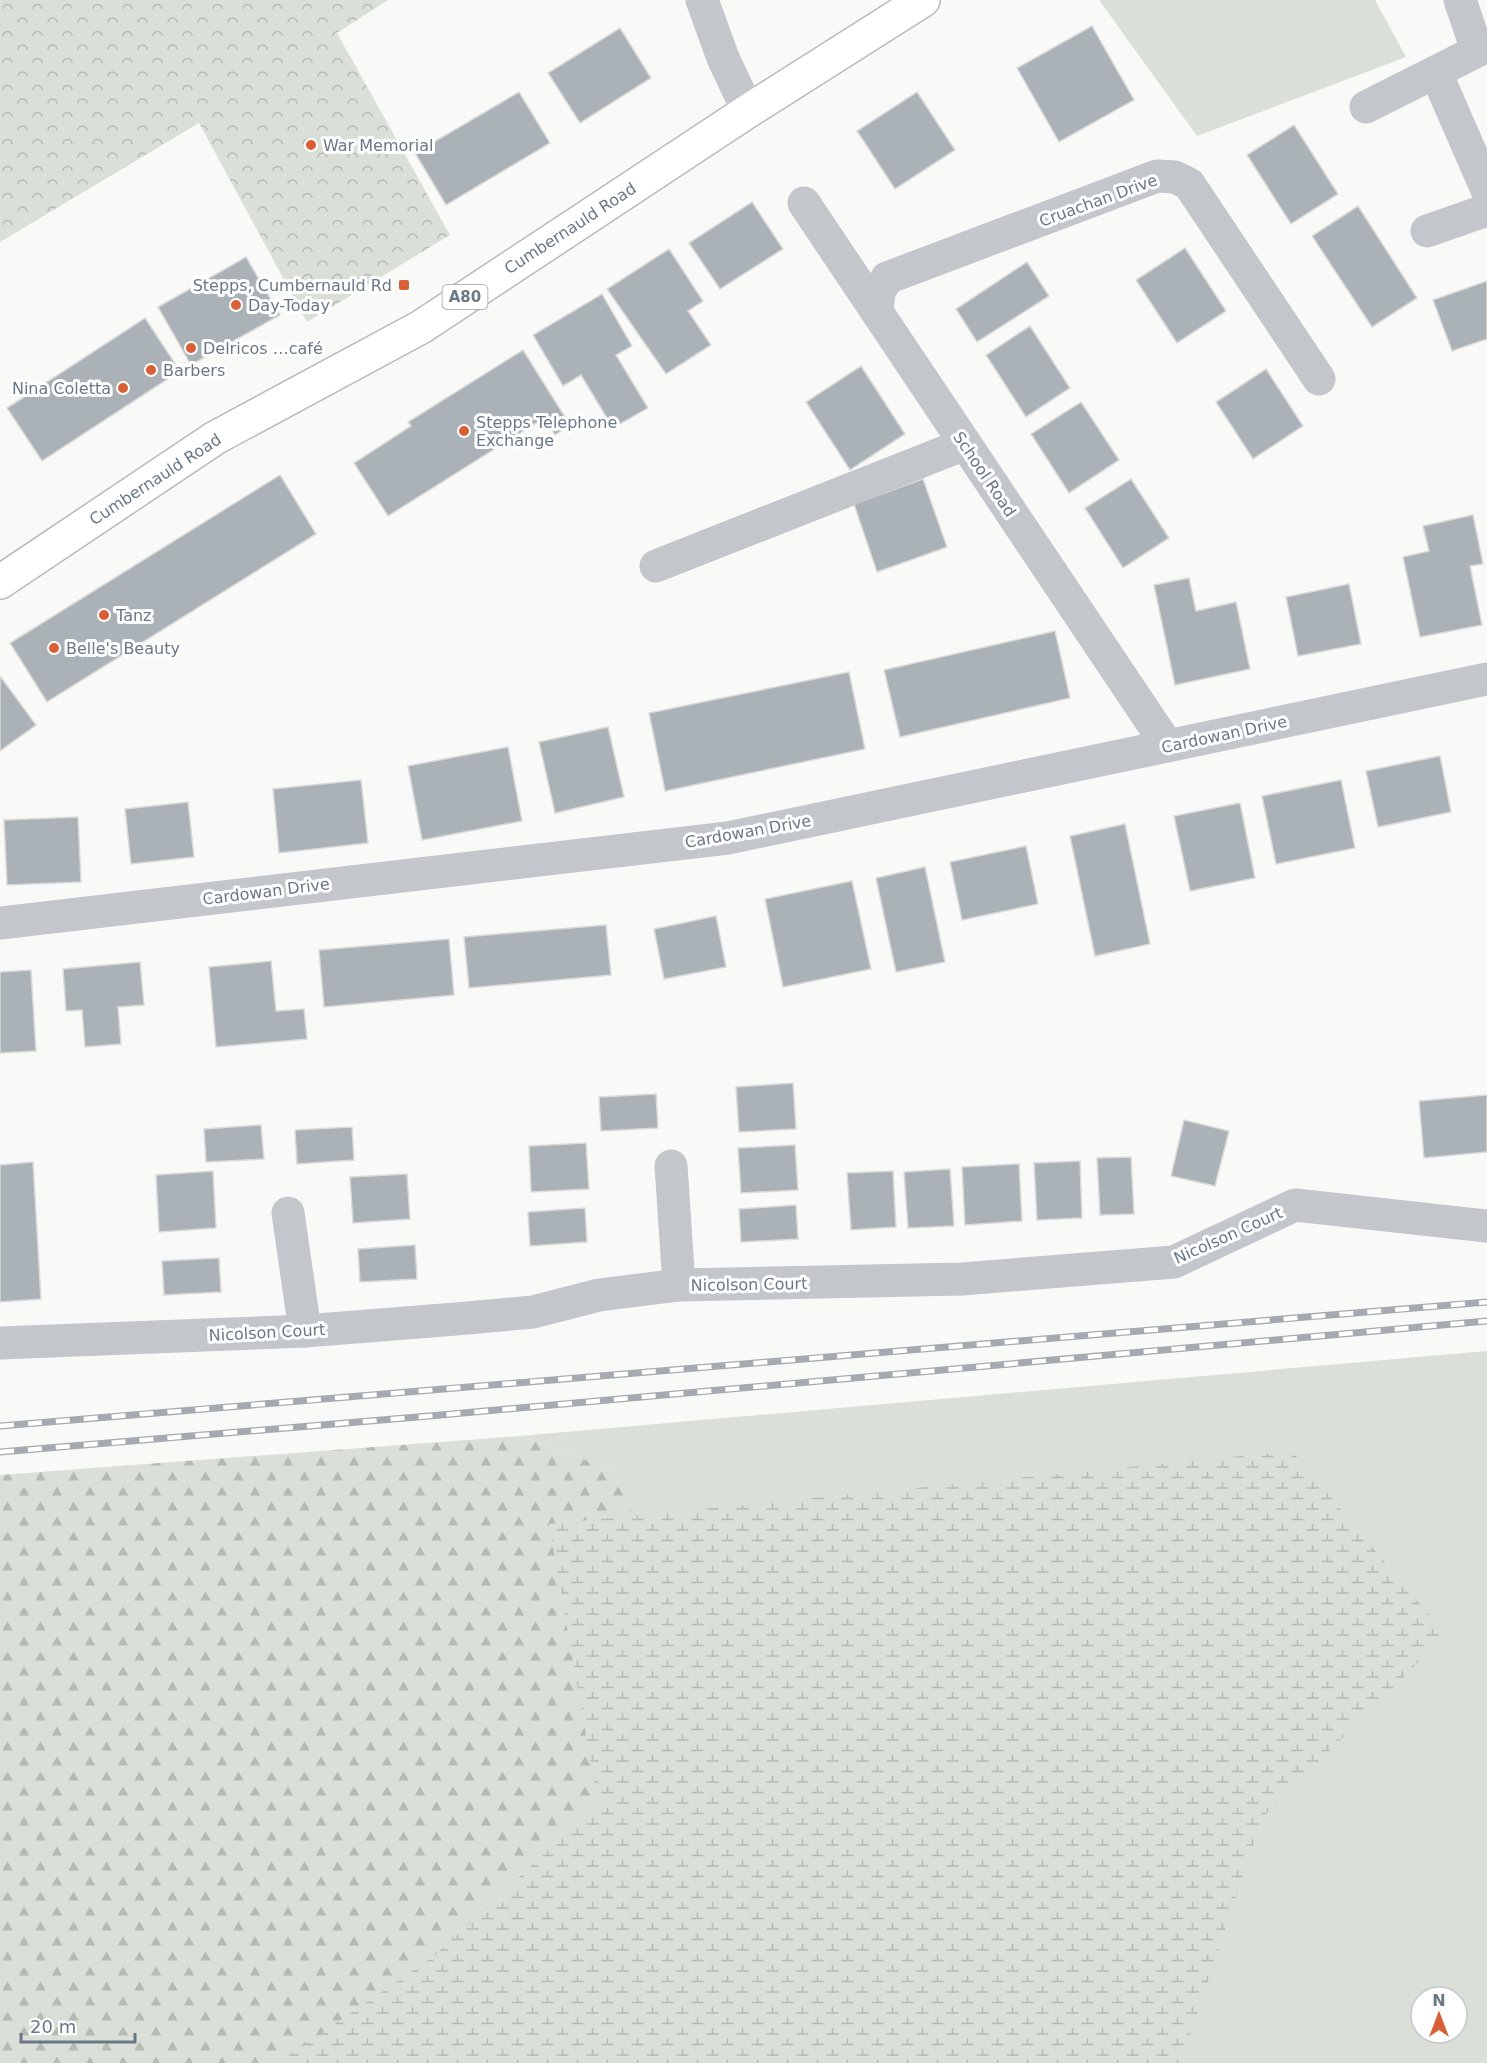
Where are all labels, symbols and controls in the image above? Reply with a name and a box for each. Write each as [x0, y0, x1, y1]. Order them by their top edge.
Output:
place label: War Memorial [323, 136, 434, 155]
marker: War Memorial [304, 138, 318, 152]
street label: Cruachan Drive [1037, 170, 1160, 231]
street label: Cumbernauld Road [501, 179, 640, 278]
place label: Stepps, Cumbernauld Rd [193, 276, 392, 295]
marker: Stepps, Cumbernauld Rd [397, 278, 411, 292]
road number: A80 [442, 285, 488, 309]
place label: Day-Today [248, 296, 330, 315]
marker: Day-Today [229, 298, 243, 312]
place label: Delricos …café [203, 339, 323, 358]
marker: Delricos …café [184, 341, 198, 355]
place label: Barbers [163, 361, 225, 380]
marker: Barbers [144, 363, 158, 377]
place label: Nina Coletta [12, 379, 111, 398]
marker: Nina Coletta [116, 381, 130, 395]
place label: Stepps Telephone Exchange [476, 413, 617, 450]
marker: Stepps Telephone Exchange [457, 424, 471, 438]
street label: School Road [949, 428, 1020, 520]
street label: Cumbernauld Road [86, 430, 225, 529]
place label: Tanz [115, 606, 151, 625]
marker: Tanz [97, 608, 111, 622]
place label: Belle's Beauty [66, 639, 180, 658]
marker: Belle's Beauty [47, 641, 61, 655]
street label: Cardowan Drive [1160, 712, 1289, 757]
street label: Cardowan Drive [683, 811, 813, 852]
street label: Cardowan Drive [201, 874, 331, 909]
street label: Nicolson Court [1171, 1203, 1285, 1268]
street label: Nicolson Court [690, 1274, 808, 1295]
street label: Nicolson Court [208, 1320, 326, 1345]
north arrow [1409, 1985, 1469, 2045]
text: N [1432, 1991, 1446, 2010]
scale bar [21, 2006, 135, 2044]
text: 20 m [30, 2016, 76, 2037]

